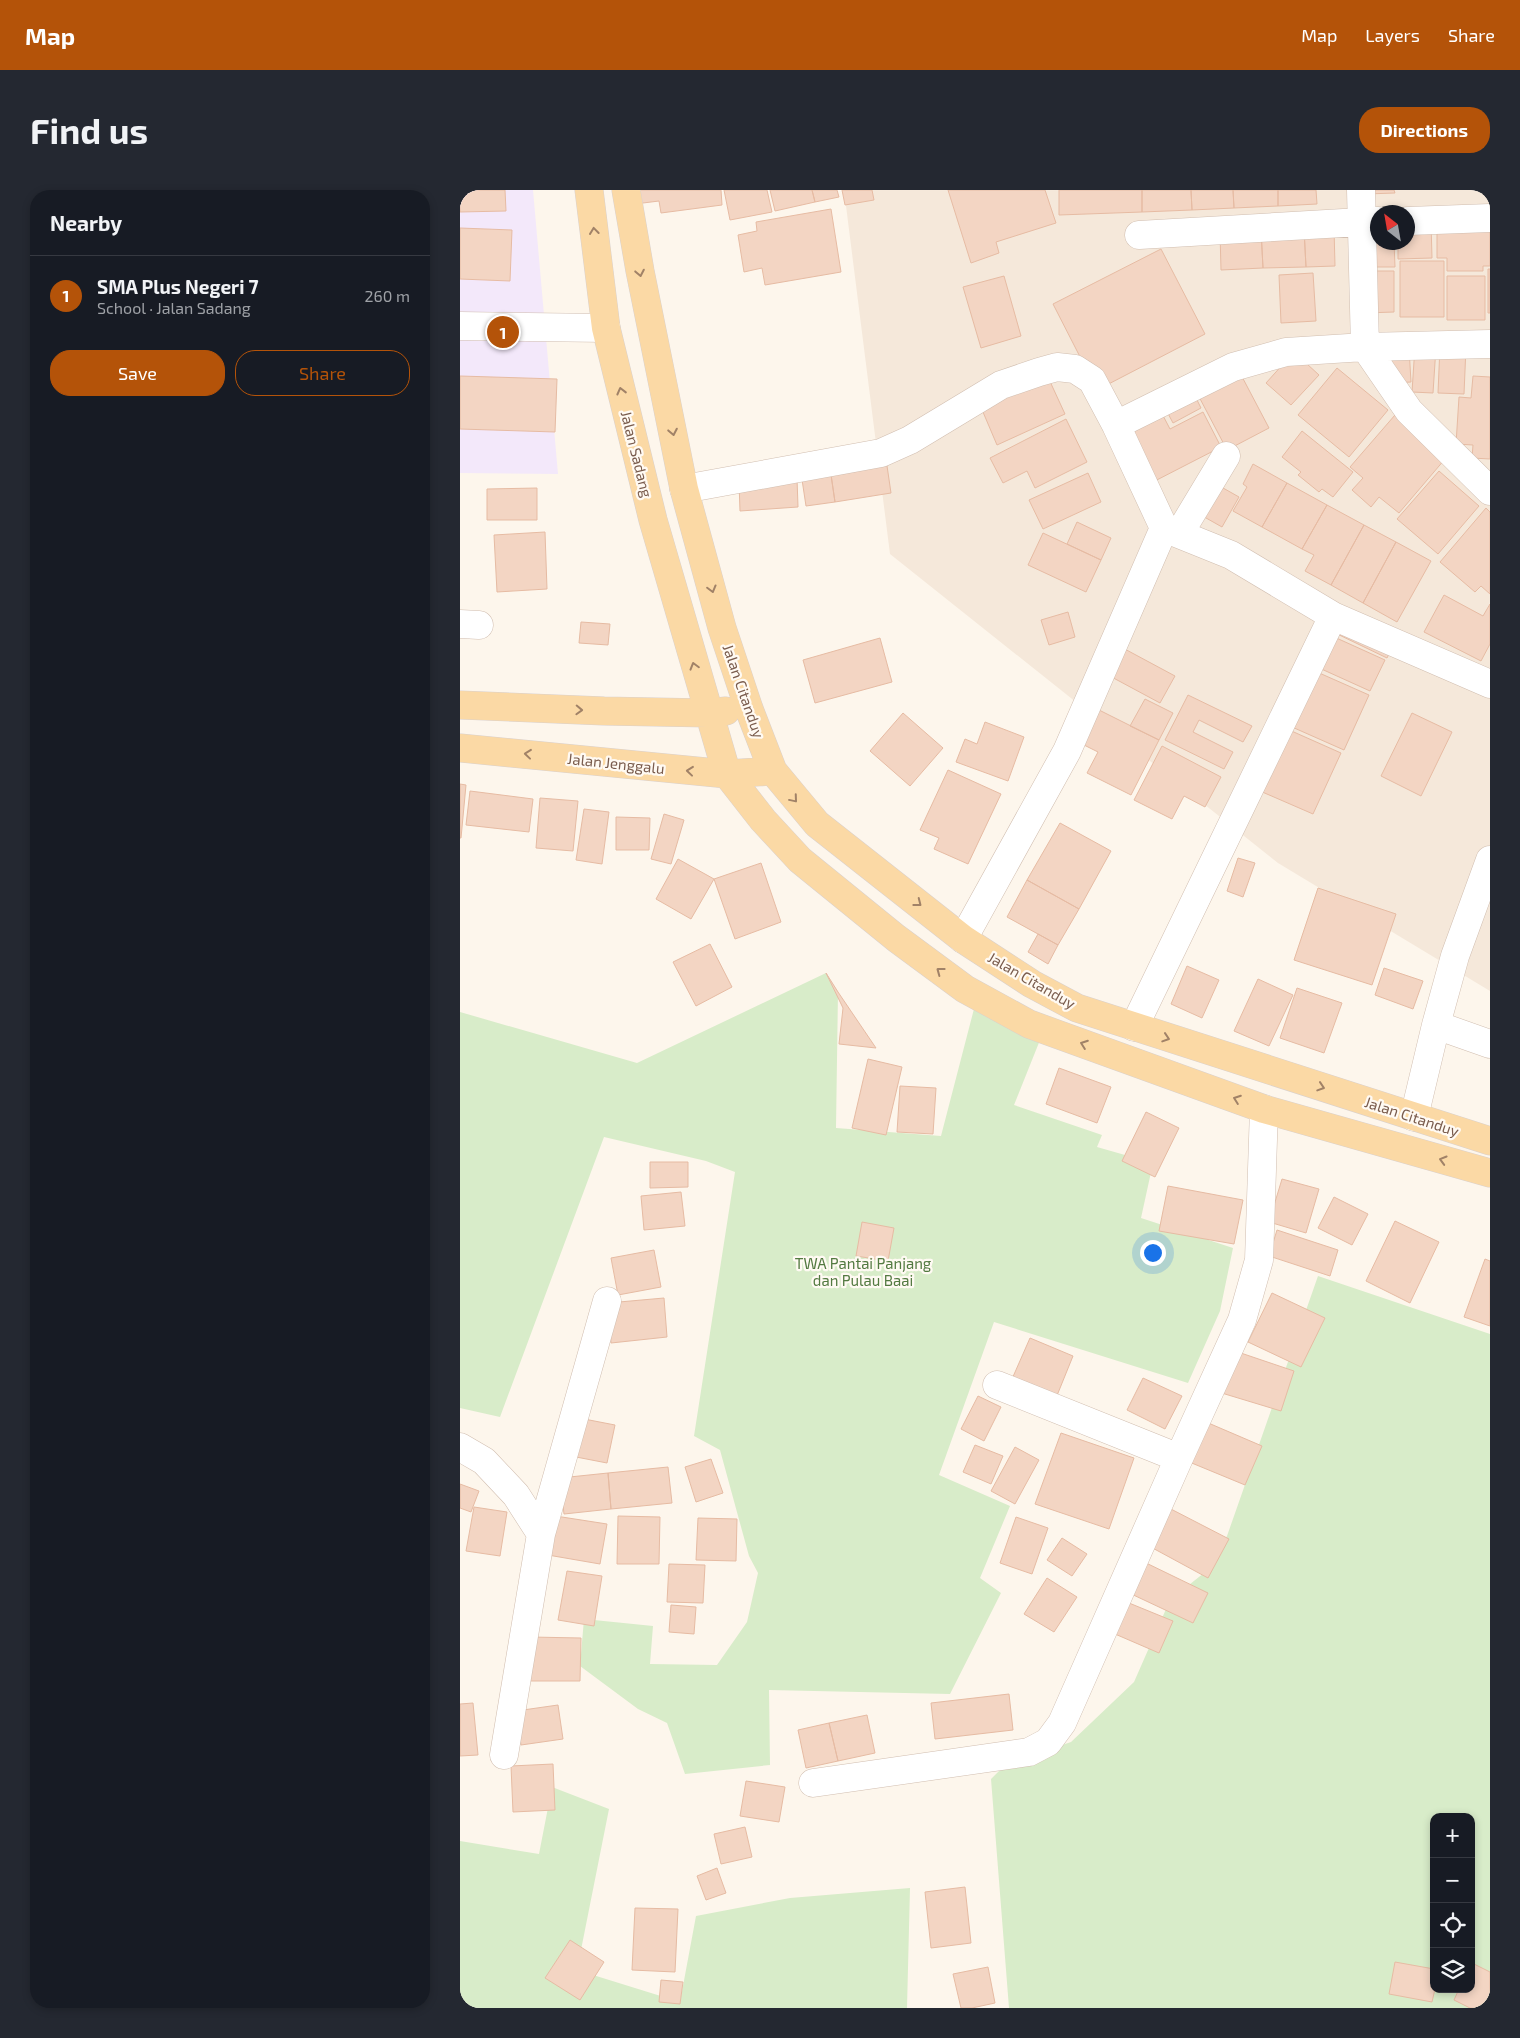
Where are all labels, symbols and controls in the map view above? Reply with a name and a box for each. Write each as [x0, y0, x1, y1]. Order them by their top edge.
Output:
text: Map [25, 21, 75, 50]
text: Map [1301, 24, 1337, 46]
text: Layers [1365, 24, 1420, 46]
text: Share [1448, 24, 1495, 46]
button: Directions [1359, 107, 1490, 153]
text: Find us [30, 109, 148, 151]
north arrow [1370, 205, 1415, 250]
text: Nearby [50, 210, 122, 235]
one-way arrow [589, 227, 600, 235]
one-way arrow [635, 268, 645, 277]
text: SMA Plus Negeri 7 [97, 275, 259, 298]
text: 1 [63, 286, 69, 305]
text: 260 m [365, 286, 410, 305]
text: School · Jalan Sadang [97, 298, 251, 317]
pin: 1 [487, 313, 519, 351]
button: Save [50, 350, 225, 396]
button: Share [235, 350, 410, 396]
one-way arrow [617, 387, 627, 395]
street label: Jalan Sadang [618, 409, 657, 500]
one-way arrow [667, 427, 677, 436]
one-way arrow [706, 585, 716, 593]
street label: Jalan Citanduy [720, 642, 768, 740]
one-way arrow [690, 663, 700, 671]
one-way arrow [575, 705, 583, 715]
one-way arrow [524, 749, 532, 760]
street label: Jalan Jenggalu [567, 749, 665, 777]
one-way arrow [685, 765, 693, 776]
one-way arrow [789, 793, 798, 802]
one-way arrow [912, 898, 921, 906]
street label: Jalan Citanduy [985, 948, 1079, 1012]
one-way arrow [937, 968, 946, 976]
one-way arrow [1162, 1032, 1170, 1042]
one-way arrow [1080, 1040, 1089, 1050]
one-way arrow [1317, 1081, 1325, 1091]
street label: Jalan Citanduy [1363, 1092, 1461, 1140]
one-way arrow [1233, 1095, 1242, 1105]
one-way arrow [1440, 1155, 1448, 1165]
your location [1140, 1240, 1166, 1266]
park label: TWA Pantai Panjang dan Pulau Baai [795, 1254, 932, 1289]
map controls [1430, 1813, 1475, 1993]
button: + [1430, 1813, 1475, 1858]
button: − [1430, 1858, 1475, 1903]
button: locate [1430, 1903, 1475, 1948]
button: layers [1430, 1948, 1475, 1993]

